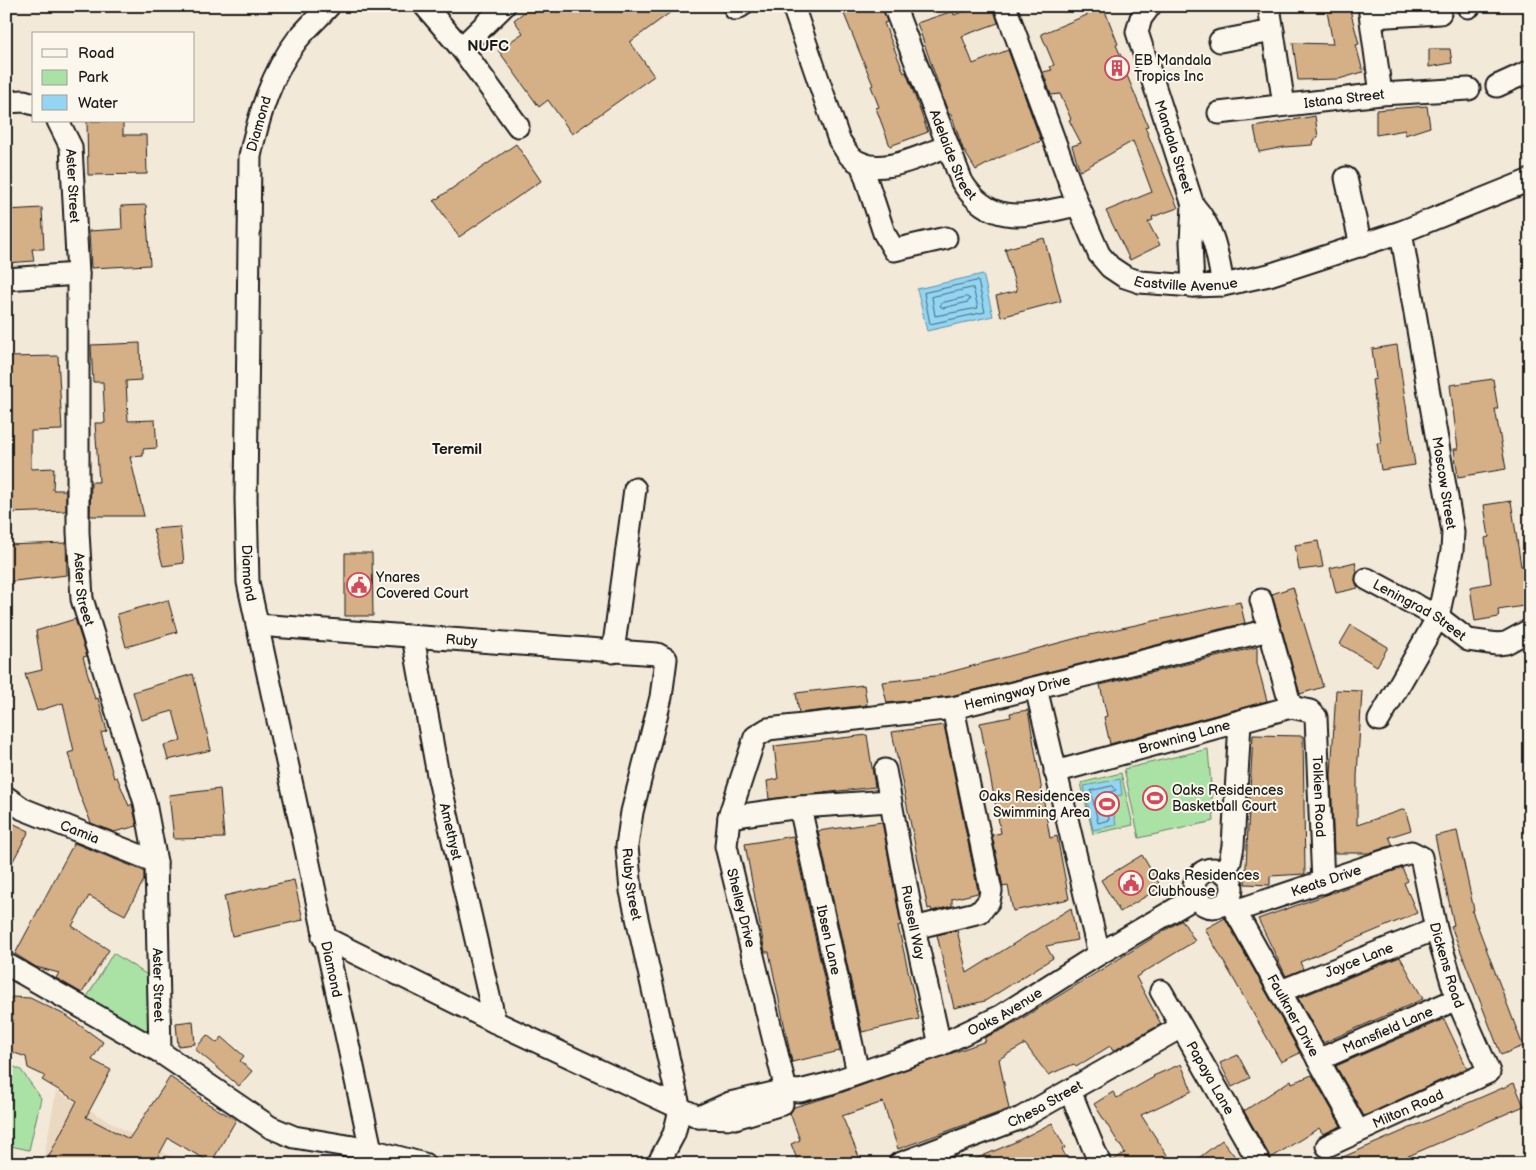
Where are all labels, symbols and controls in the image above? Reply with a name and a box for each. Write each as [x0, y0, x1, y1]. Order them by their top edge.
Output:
legend [32, 32, 195, 122]
district label: NUFC [467, 37, 509, 56]
text: Road [78, 44, 114, 63]
place label: EB Mandala Tropics Inc [1134, 52, 1211, 85]
building icon: EB Mandala Tropics Inc [1104, 55, 1130, 81]
text: Park [78, 68, 109, 87]
street label: Istana Street [1303, 85, 1386, 111]
text: Water [78, 94, 118, 113]
street label: Diamond [243, 94, 275, 154]
street label: Mandala Street [1151, 98, 1197, 196]
street label: Adelaide Street [926, 107, 981, 204]
street label: Aster Street [63, 148, 84, 224]
street label: Eastville Avenue [1132, 272, 1239, 295]
street label: Moscow Street [1428, 435, 1460, 531]
district label: Teremil [432, 440, 482, 459]
street label: Diamond [239, 544, 260, 603]
street label: Aster Street [71, 552, 99, 629]
place label: Ynares Covered Court [375, 569, 469, 602]
public building icon: Ynares Covered Court [346, 572, 372, 598]
street label: Leningrad Street [1370, 575, 1470, 644]
street label: Ruby [445, 630, 479, 650]
street label: Hemingway Drive [962, 671, 1072, 713]
street label: Browning Lane [1136, 716, 1232, 757]
street label: Tolkien Road [1309, 755, 1330, 838]
place label: Oaks Residences Basketball Court [1172, 782, 1283, 815]
sports icon: Oaks Residences Basketball Court [1142, 785, 1168, 811]
place label: Oaks Residences Swimming Area [979, 788, 1090, 821]
sports icon: Oaks Residences Swimming Area [1094, 791, 1120, 817]
street label: Amethyst [436, 801, 466, 862]
street label: Camia [58, 816, 102, 847]
street label: Ruby Street [619, 847, 646, 922]
street label: Keats Drive [1289, 861, 1363, 900]
street label: Shelley Drive [723, 867, 759, 949]
place label: Oaks Residences Clubhouse [1148, 867, 1259, 900]
public building icon: Oaks Residences Clubhouse [1118, 870, 1144, 896]
street label: Russell Way [898, 884, 929, 962]
street label: Ibsen Lane [813, 903, 845, 976]
street label: Dickens Road [1426, 921, 1468, 1010]
street label: Joyce Lane [1322, 939, 1396, 981]
street label: Diamond [318, 940, 346, 999]
street label: Aster Street [149, 948, 168, 1023]
street label: Faulkner Drive [1264, 971, 1323, 1059]
street label: Oaks Avenue [965, 984, 1045, 1039]
street label: Mansfield Lane [1340, 1002, 1435, 1057]
street label: Papaya Lane [1183, 1038, 1238, 1117]
street label: Chesa Street [1005, 1076, 1086, 1131]
street label: Milton Road [1370, 1086, 1446, 1132]

